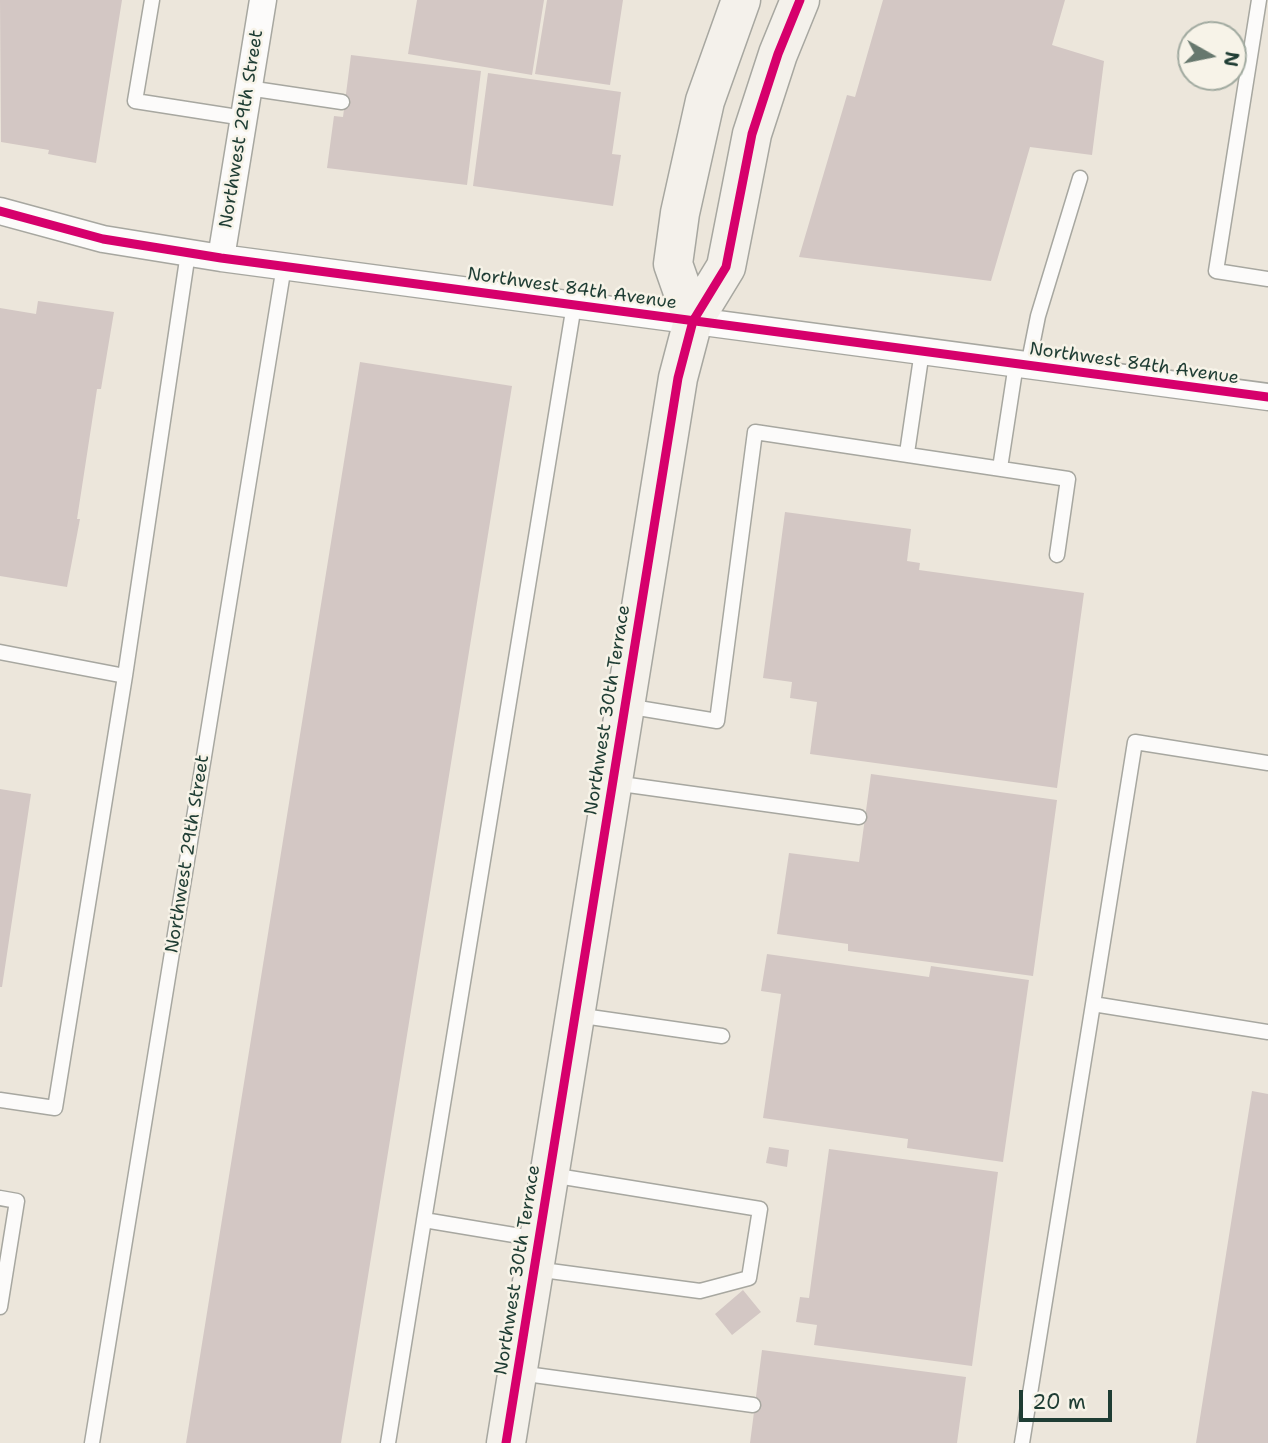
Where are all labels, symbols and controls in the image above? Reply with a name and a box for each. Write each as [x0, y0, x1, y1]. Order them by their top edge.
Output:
north arrow [1177, 21, 1247, 91]
street label: Northwest 29th Street [216, 28, 268, 230]
text: N [1218, 50, 1245, 68]
street label: Northwest 84th Avenue [466, 264, 678, 314]
street label: Northwest 84th Avenue [1028, 339, 1240, 389]
street label: Northwest 30th Terrace [581, 603, 635, 817]
street label: Northwest 29th Street [162, 753, 214, 955]
street label: Northwest 30th Terrace [491, 1163, 545, 1377]
scale bar [1023, 1376, 1116, 1420]
text: 20 m [1032, 1388, 1086, 1416]

